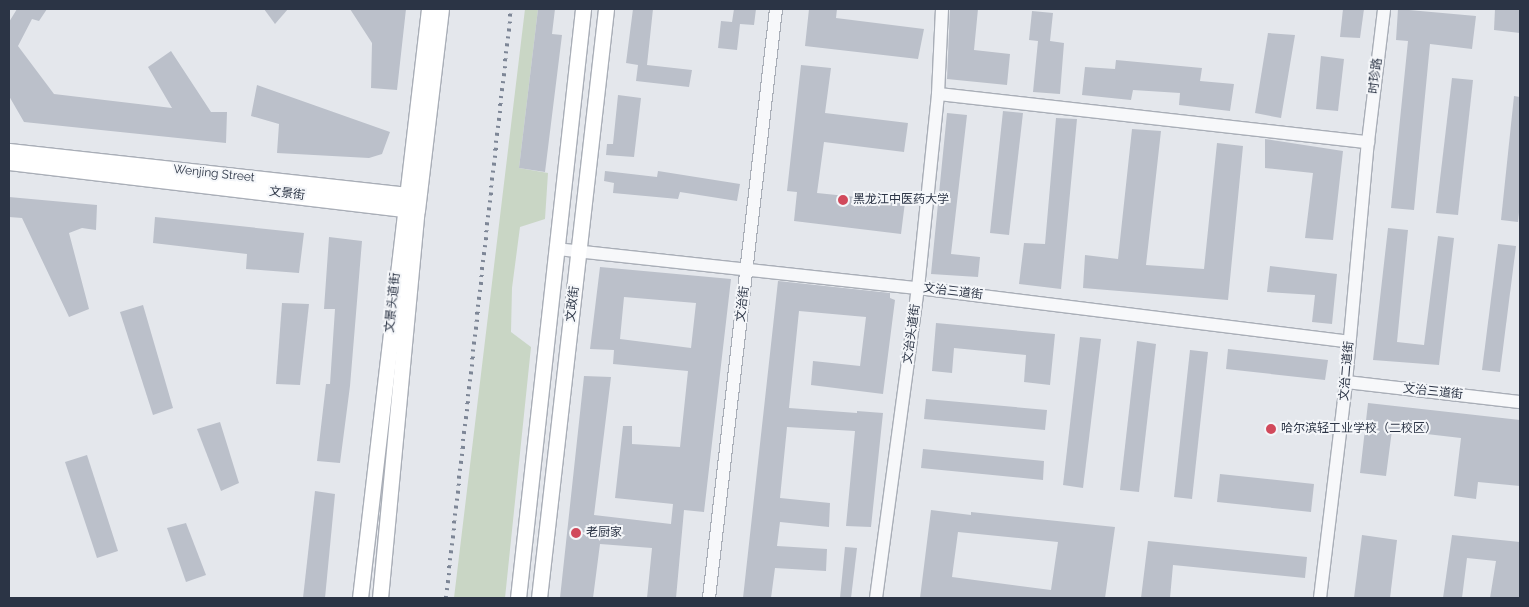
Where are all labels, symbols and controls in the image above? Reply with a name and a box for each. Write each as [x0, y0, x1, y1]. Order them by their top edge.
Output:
street label: 时珍路 [1367, 57, 1385, 95]
street label: Wenjing Street [173, 163, 255, 185]
street label: 文景街 [268, 185, 306, 203]
place label: 黑龙江中医药大学 [853, 193, 949, 207]
marker: 黑龙江中医药大学 [837, 194, 849, 206]
street label: 文景头道街 [383, 272, 403, 334]
street label: 文治三道街 [922, 281, 984, 303]
street label: 文政街 [564, 285, 582, 323]
street label: 文治街 [734, 285, 752, 323]
street label: 文治头道街 [901, 303, 923, 365]
street label: 文治二道街 [1337, 340, 1357, 402]
street label: 文治三道街 [1402, 382, 1464, 402]
place label: 哈尔滨轻工业学校（二校区） [1281, 422, 1437, 436]
marker: 哈尔滨轻工业学校（二校区） [1265, 423, 1277, 435]
place label: 老厨家 [586, 526, 622, 540]
marker: 老厨家 [570, 527, 582, 539]

